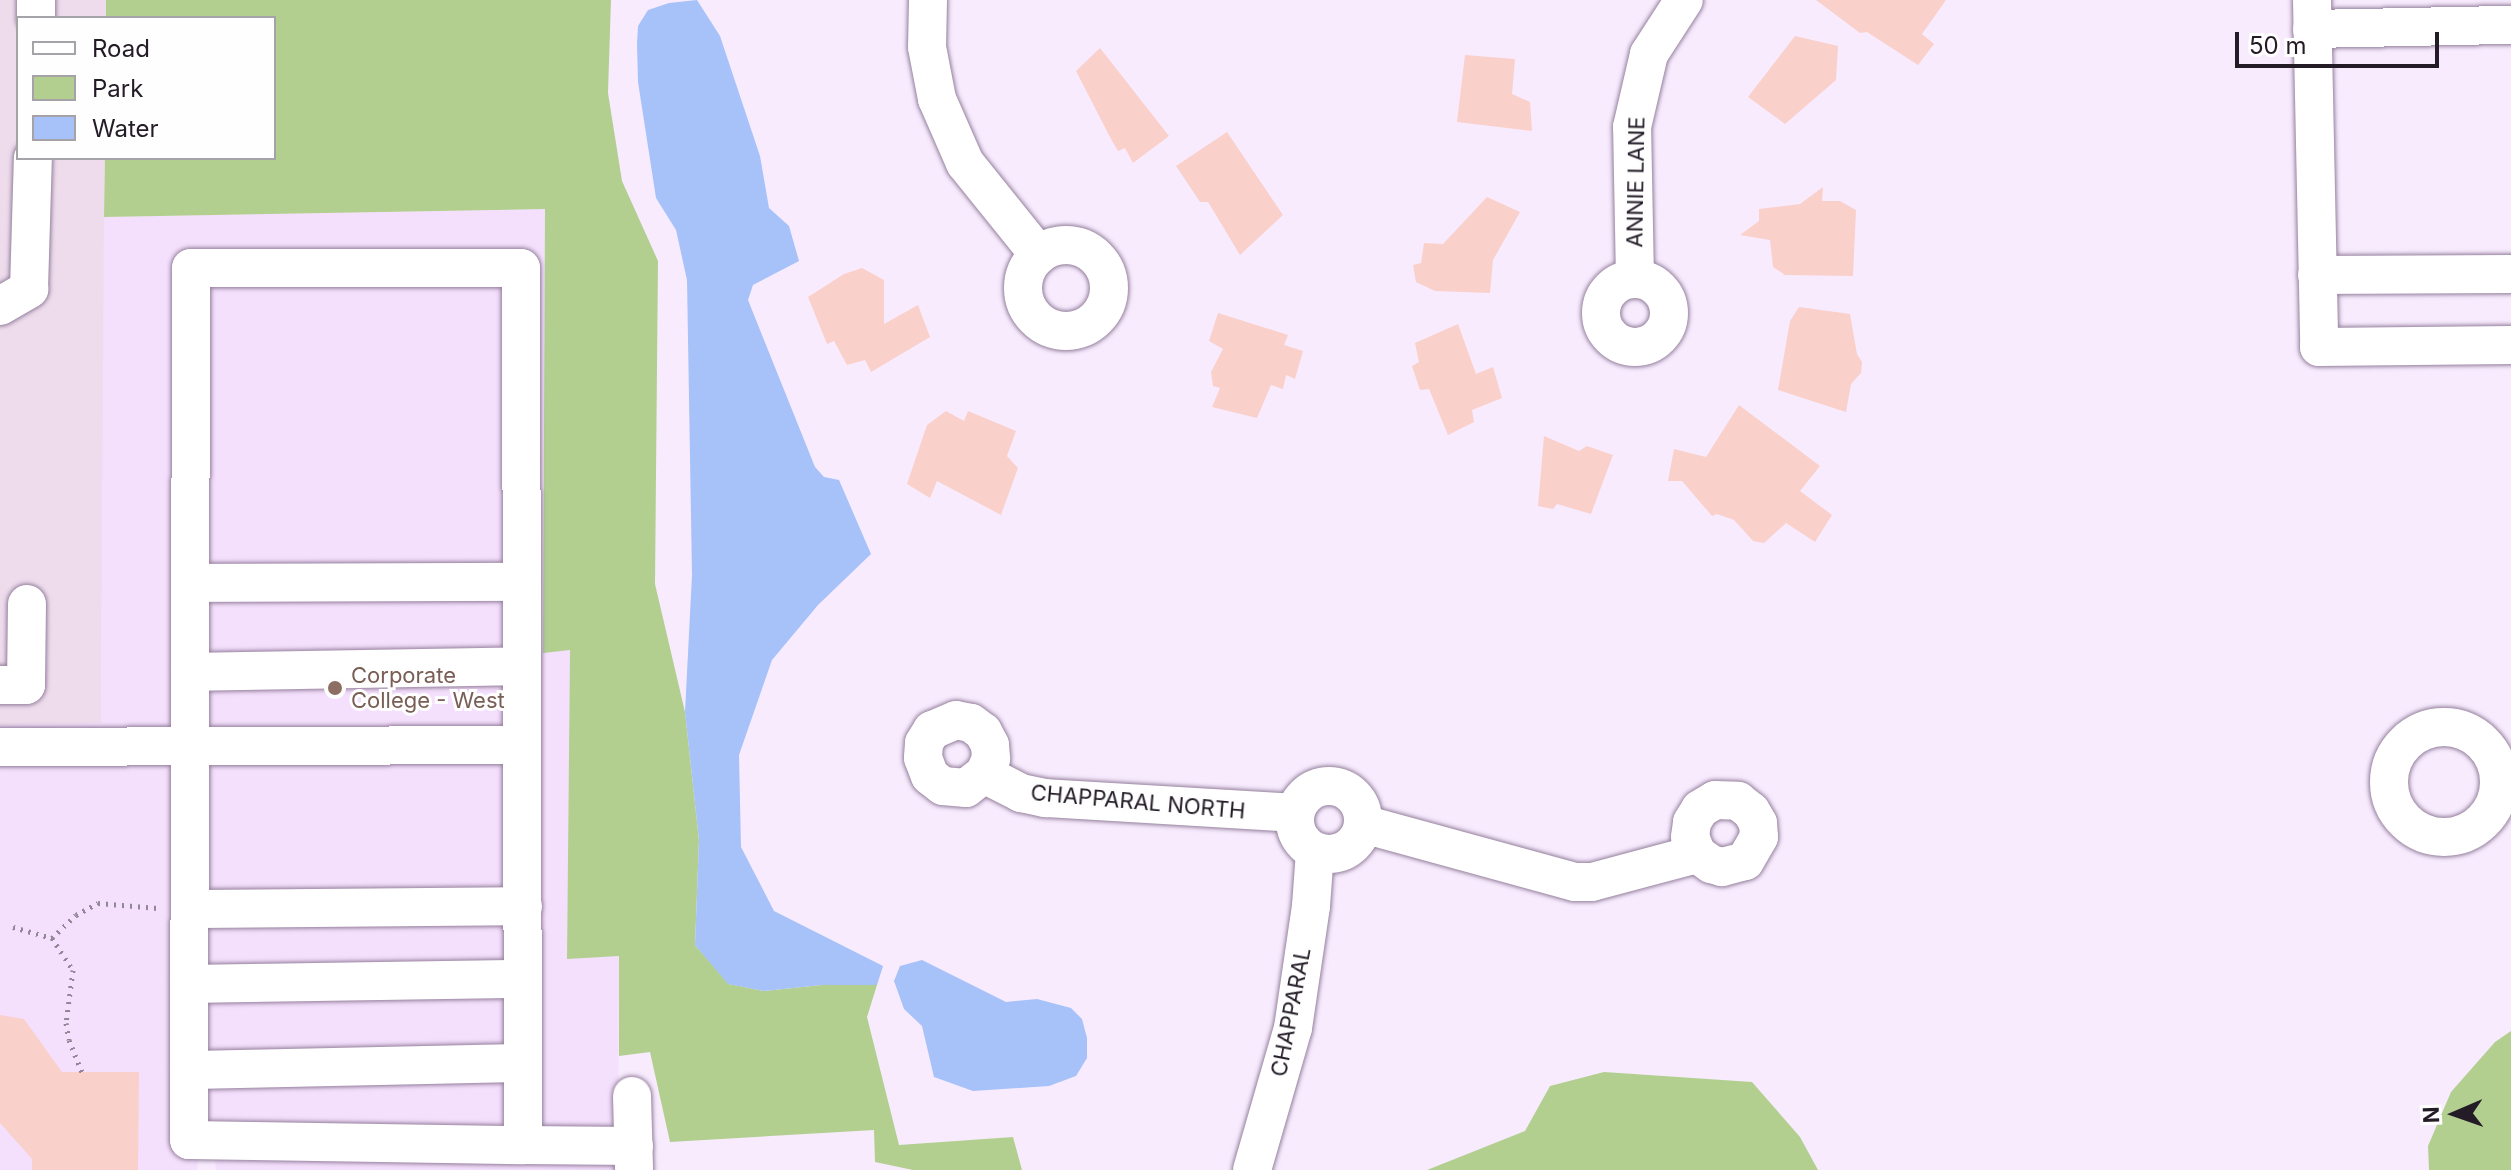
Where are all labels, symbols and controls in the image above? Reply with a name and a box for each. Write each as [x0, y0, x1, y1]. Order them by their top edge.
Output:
legend [16, 16, 276, 160]
scale bar [2239, 16, 2443, 66]
text: 50 m [2249, 31, 2307, 60]
text: Road [92, 34, 150, 63]
text: Park [92, 74, 143, 103]
text: Water [92, 114, 159, 143]
street label: ANNIE LANE [1622, 116, 1650, 248]
place label: Corporate College - West [351, 662, 505, 714]
marker: Corporate College - West [326, 679, 344, 697]
street label: CHAPPARAL NORTH [1030, 779, 1246, 825]
street label: CHAPPARAL [1266, 945, 1316, 1079]
north arrow [2415, 1074, 2495, 1154]
text: N [2418, 1106, 2444, 1124]

